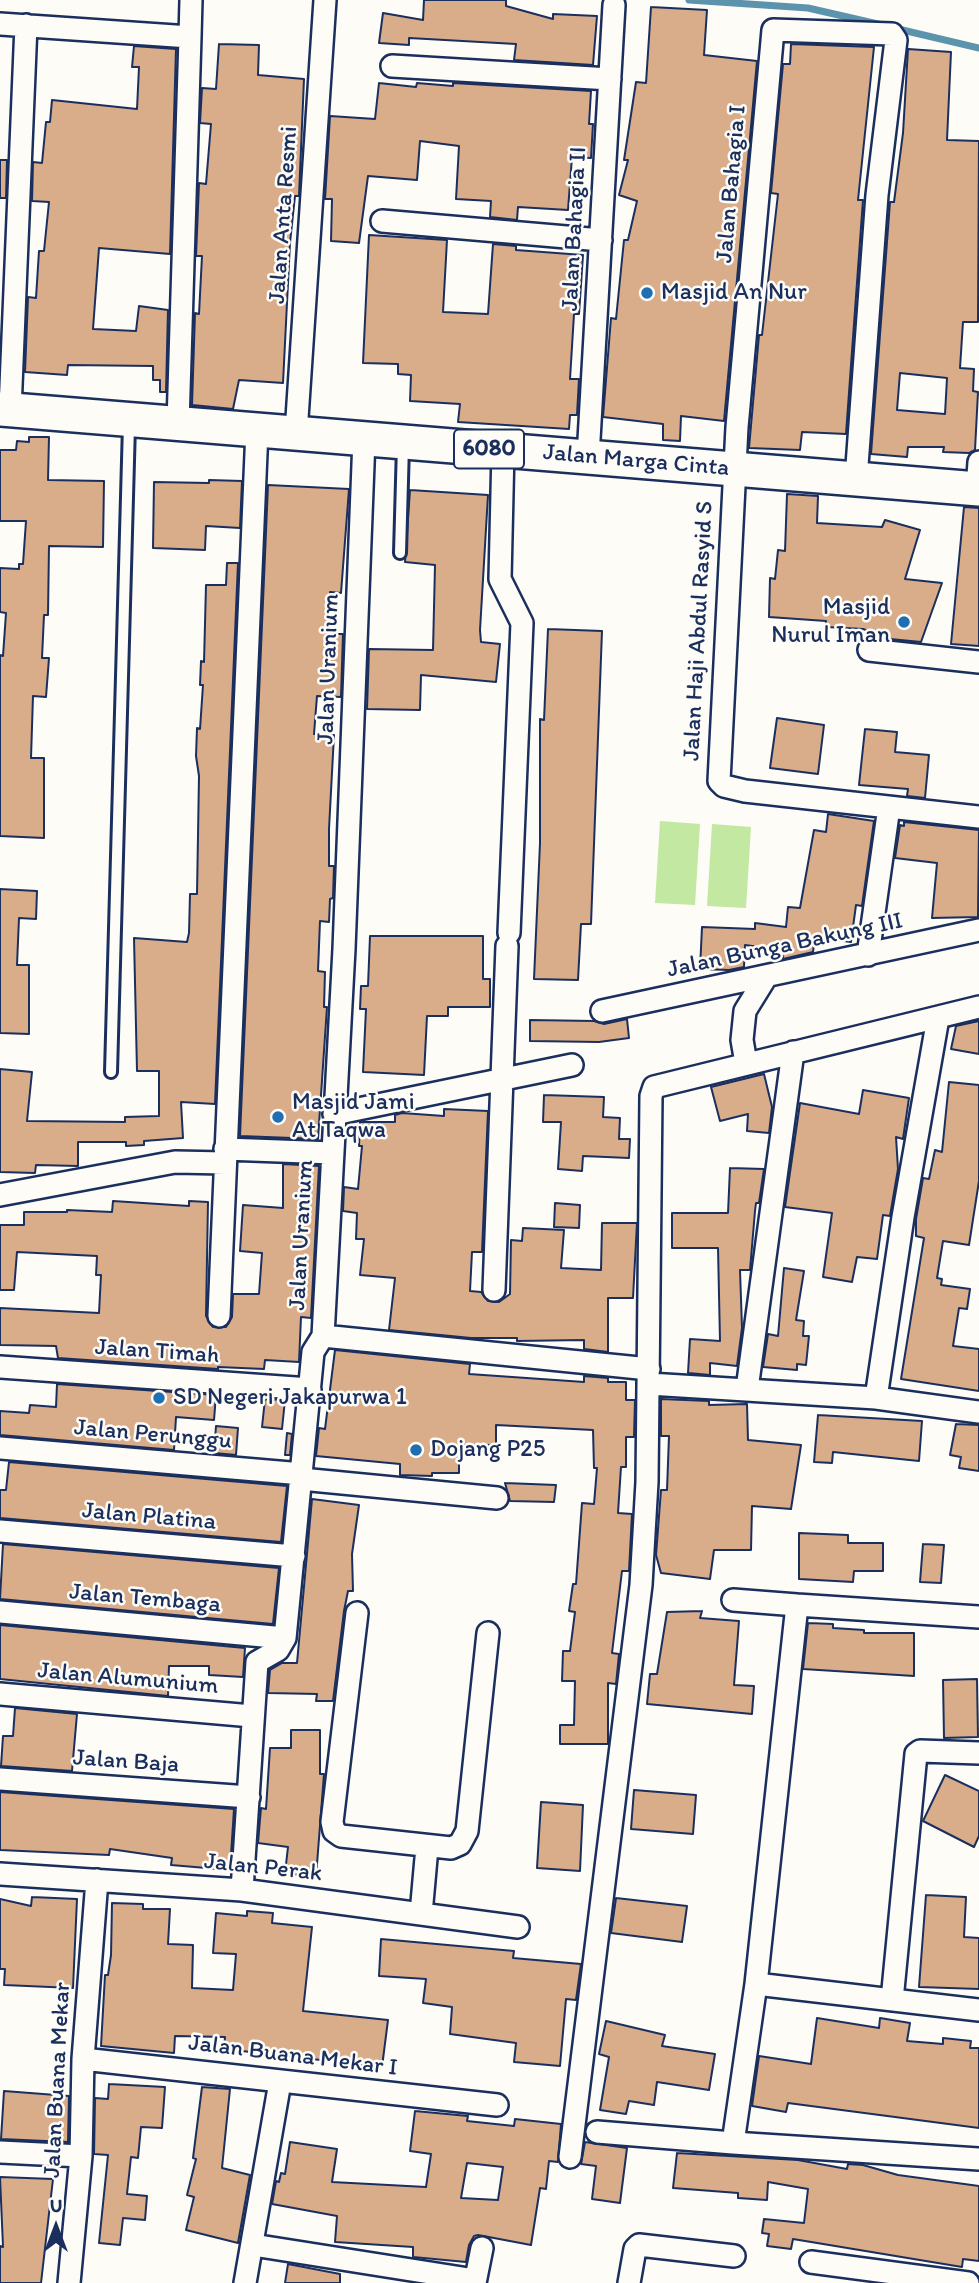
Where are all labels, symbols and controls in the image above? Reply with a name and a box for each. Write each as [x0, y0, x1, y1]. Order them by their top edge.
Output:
street label: Jalan Bahagia I [711, 104, 753, 264]
street label: Jalan Anta Resmi [263, 125, 305, 305]
street label: Jalan Bahagia II [556, 146, 594, 312]
place label: Masjid An Nur [661, 279, 807, 307]
marker: Masjid An Nur [639, 285, 655, 301]
road number: 6080 [454, 430, 524, 468]
street label: Jalan Marga Cinta [542, 439, 730, 483]
street label: Jalan Haji Abdul Rasyid S [678, 500, 720, 762]
street label: Jalan Uranium [312, 593, 346, 745]
place label: Masjid Nurul Iman [771, 594, 890, 650]
marker: Masjid Nurul Iman [896, 614, 912, 630]
street label: Jalan Bunga Bakung III [664, 907, 906, 985]
place label: Masjid Jami At Taqwa [292, 1089, 415, 1145]
marker: Masjid Jami At Taqwa [270, 1109, 286, 1125]
street label: Jalan Uranium [284, 1159, 320, 1311]
street label: Jalan Timah [94, 1333, 220, 1371]
place label: SD Negeri Jakapurwa 1 [173, 1384, 407, 1412]
marker: SD Negeri Jakapurwa 1 [151, 1390, 167, 1406]
street label: Jalan Perunggu [73, 1414, 233, 1456]
place label: Dojang P25 [430, 1436, 545, 1464]
marker: Dojang P25 [408, 1442, 424, 1458]
street label: Jalan Platina [81, 1497, 217, 1537]
street label: Jalan Tembaga [68, 1578, 222, 1620]
street label: Jalan Alumunium [36, 1657, 220, 1701]
street label: Jalan Baja [72, 1744, 180, 1780]
street label: Jalan Perak [203, 1847, 323, 1889]
street label: Jalan Buana Mekar [38, 1981, 78, 2179]
street label: Jalan Buana Mekar I [187, 2029, 399, 2083]
north arrow [21, 2192, 91, 2262]
text: U [50, 2194, 62, 2217]

